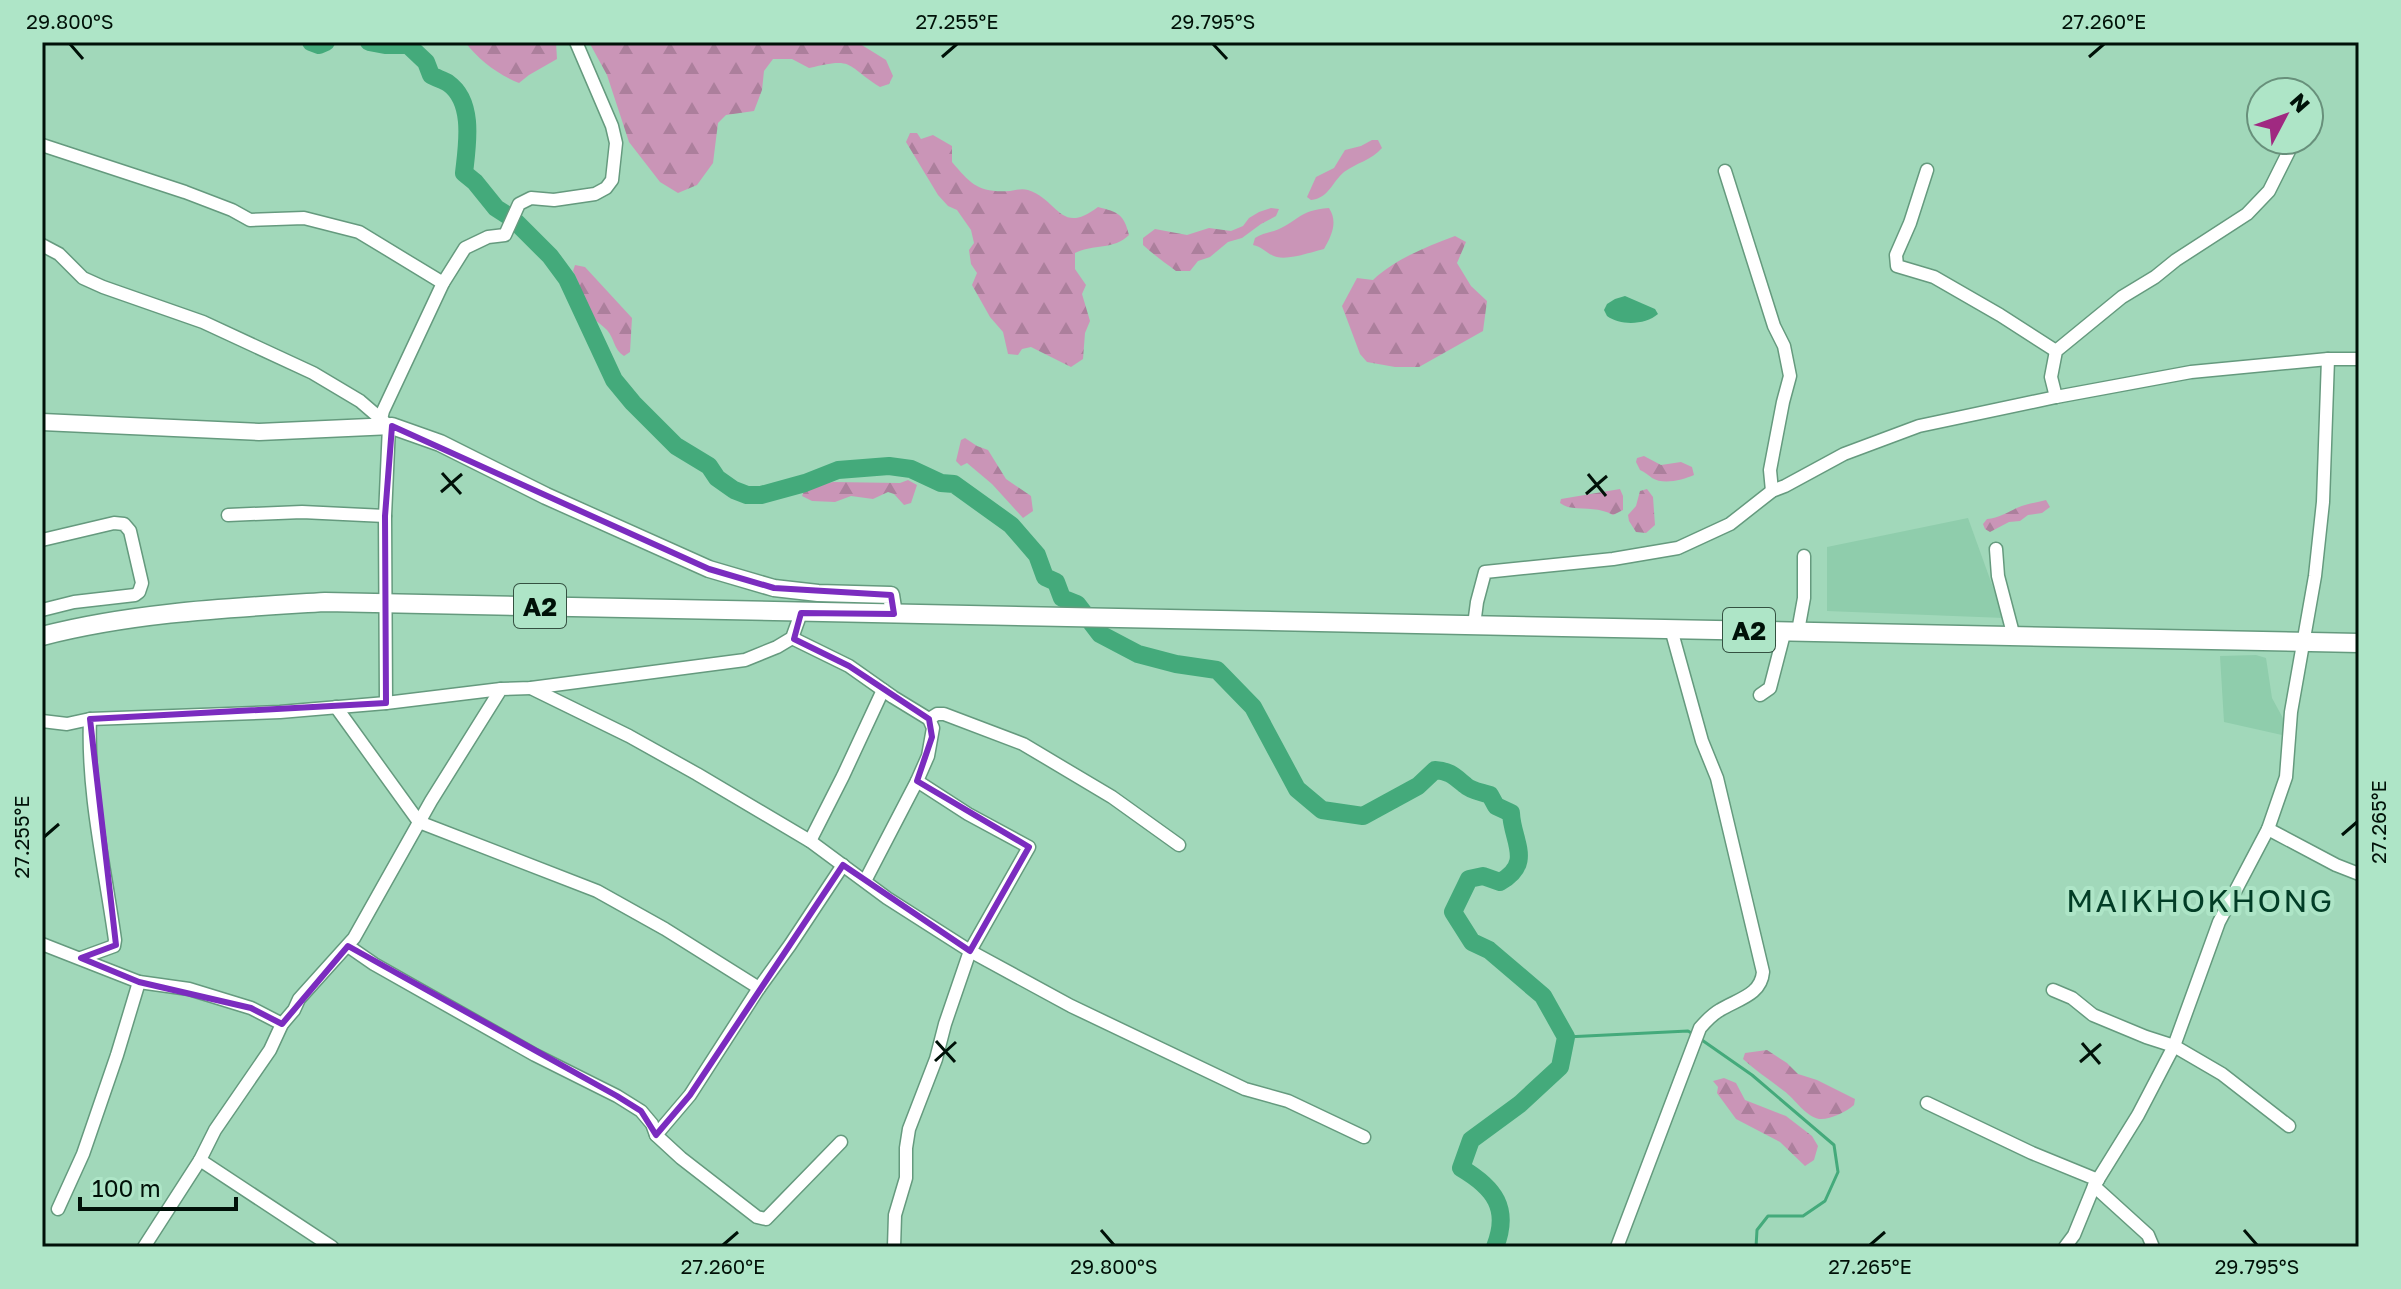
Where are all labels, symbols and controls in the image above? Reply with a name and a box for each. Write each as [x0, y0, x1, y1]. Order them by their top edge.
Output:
text: 29.800°S [26, 9, 114, 33]
text: 27.255°E [916, 9, 999, 33]
text: 29.795°S [1171, 9, 1255, 33]
text: 27.260°E [2062, 9, 2146, 33]
north arrow [2245, 76, 2325, 156]
text: N [2285, 87, 2316, 118]
road number: A2 [514, 584, 566, 628]
road number: A2 [1723, 608, 1775, 652]
text: 27.265°E [2366, 780, 2390, 864]
text: 27.255°E [9, 796, 33, 879]
district label: MAIKHOKHONG [2066, 881, 2334, 919]
scale bar [80, 1161, 236, 1211]
text: 100 m [92, 1173, 161, 1202]
text: 27.260°E [681, 1254, 765, 1278]
text: 29.800°S [1070, 1254, 1158, 1278]
text: 27.265°E [1828, 1254, 1912, 1278]
text: 29.795°S [2215, 1254, 2299, 1278]

